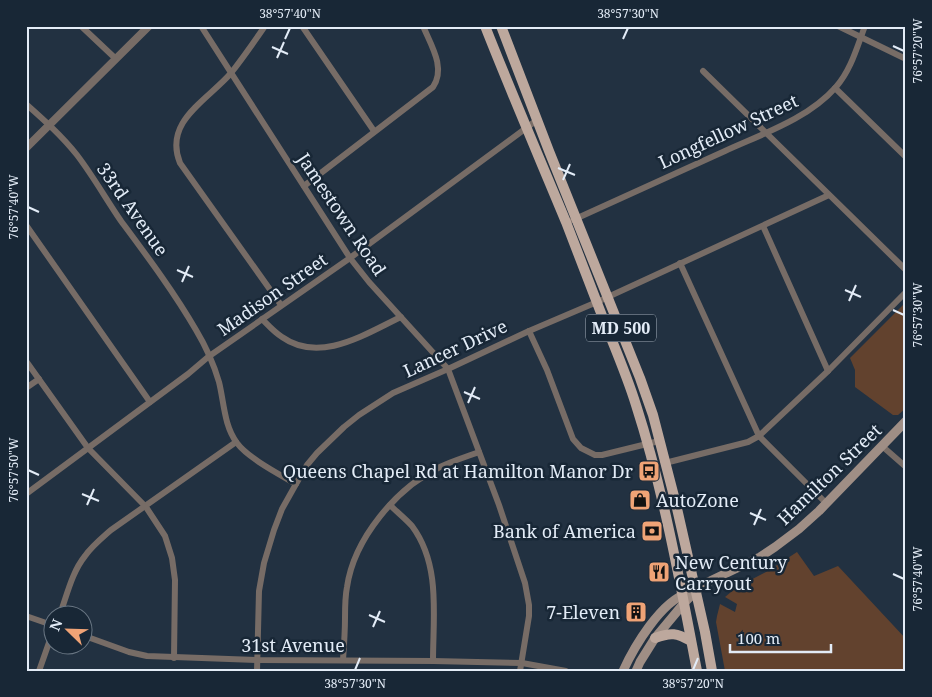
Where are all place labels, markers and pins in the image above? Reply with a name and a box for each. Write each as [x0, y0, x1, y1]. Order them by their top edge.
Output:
place label: Queens Chapel Rd at Hamilton Manor Dr [283, 459, 634, 483]
bus stop icon: Queens Chapel Rd at Hamilton Manor Dr [637, 459, 661, 483]
shop icon: AutoZone [628, 488, 652, 512]
place label: AutoZone [656, 488, 739, 512]
place label: Bank of America [493, 519, 636, 543]
bank icon: Bank of America [640, 519, 664, 543]
place label: New Century Carryout [675, 550, 788, 595]
restaurant icon: New Century Carryout [647, 560, 671, 584]
place label: 7-Eleven [546, 600, 620, 624]
building icon: 7-Eleven [624, 600, 648, 624]

